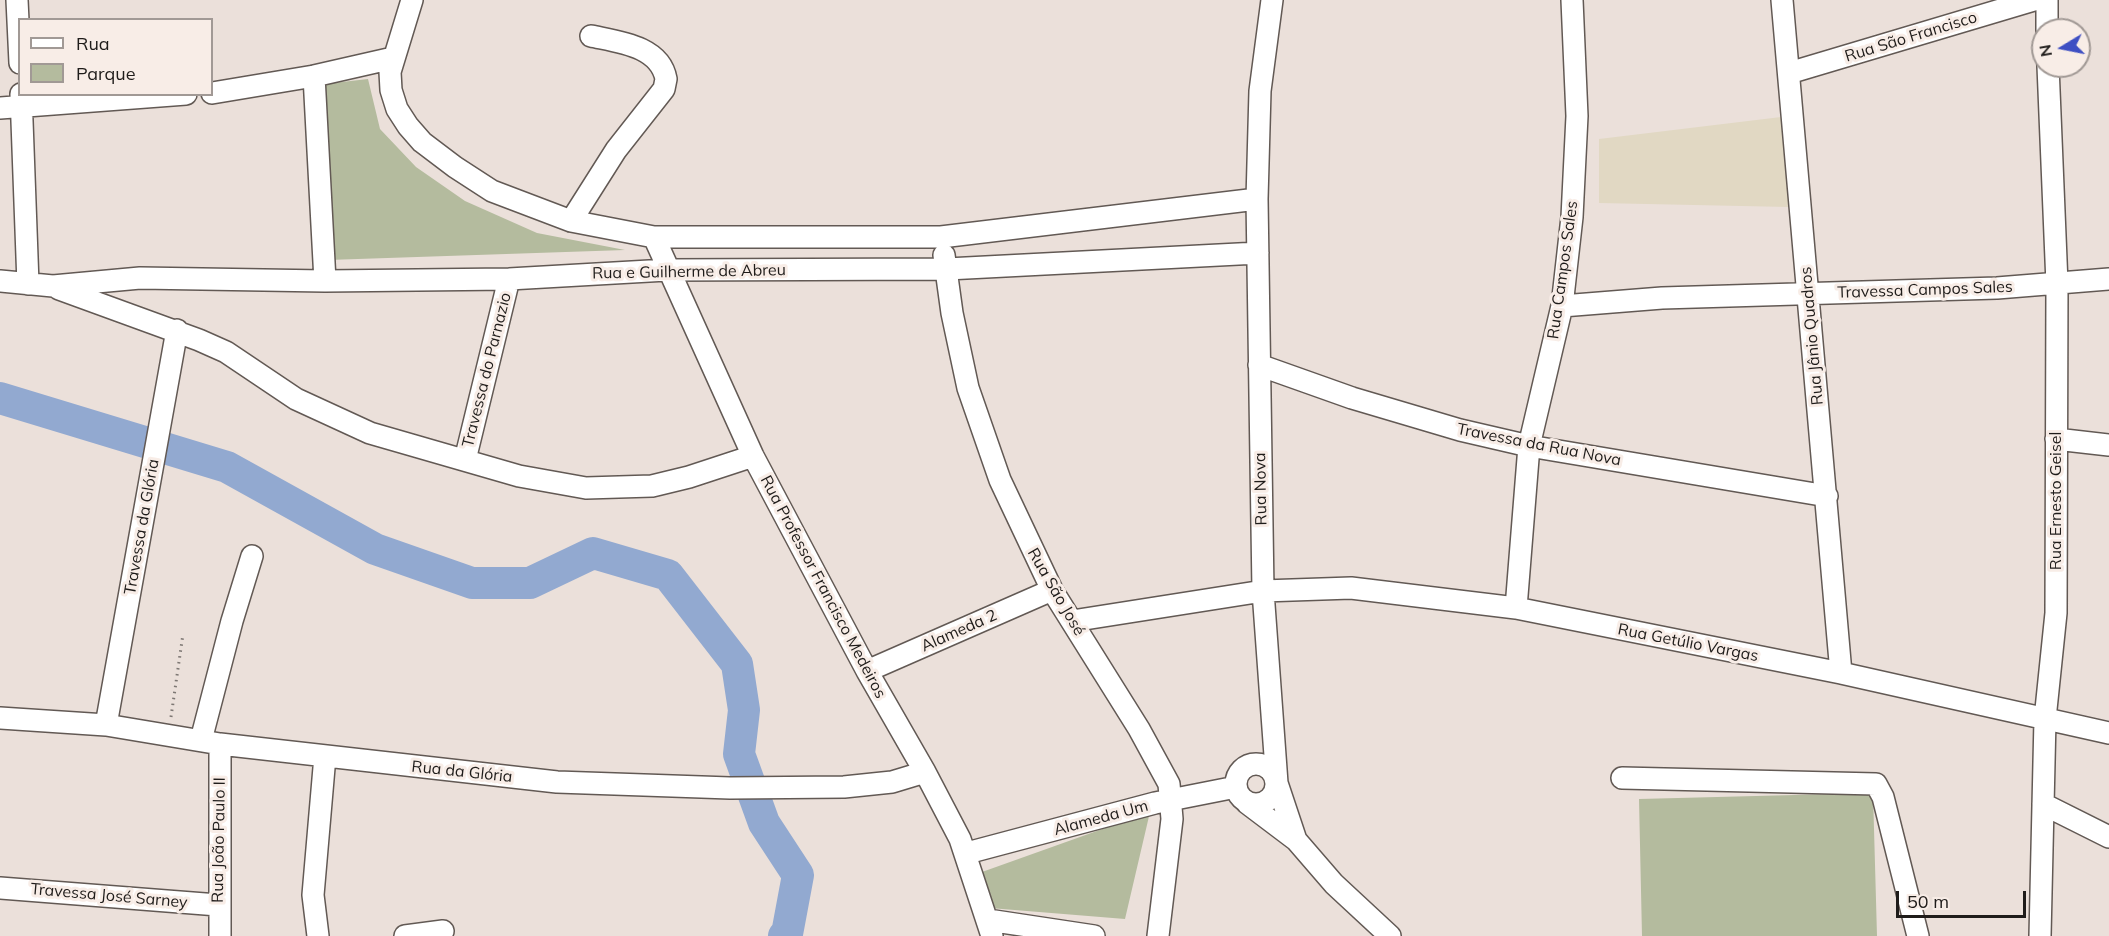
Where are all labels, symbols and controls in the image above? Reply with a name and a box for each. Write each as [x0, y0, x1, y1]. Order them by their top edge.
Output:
street label: Rua São Francisco [1843, 8, 1979, 66]
legend [18, 18, 213, 96]
north arrow [2031, 18, 2091, 78]
text: Rua [76, 32, 110, 55]
text: N [2034, 43, 2056, 58]
text: Parque [76, 62, 135, 85]
street label: Rua Campos Sales [1544, 200, 1582, 340]
street label: Rua e Guilherme de Abreu [592, 261, 786, 283]
street label: Rua Jânio Quadros [1796, 266, 1828, 406]
street label: Travessa Campos Sales [1837, 277, 2013, 303]
street label: Travessa do Parnazio [458, 291, 516, 449]
street label: Travessa da Rua Nova [1455, 420, 1623, 470]
street label: Rua Ernesto Geisel [2046, 432, 2066, 570]
street label: Rua Nova [1251, 452, 1271, 526]
street label: Travessa da Glória [121, 458, 163, 596]
street label: Rua Professor Francisco Medeiros [756, 472, 890, 702]
street label: Rua São José [1023, 545, 1089, 639]
street label: Alameda 2 [918, 606, 1000, 656]
street label: Rua Getúlio Vargas [1616, 620, 1760, 666]
street label: Rua da Glória [411, 757, 513, 787]
street label: Rua João Paulo II [208, 777, 230, 903]
street label: Alameda Um [1052, 796, 1150, 840]
scale bar [1899, 879, 2030, 917]
street label: Travessa José Sarney [30, 880, 188, 912]
text: 50 m [1907, 890, 1949, 913]

